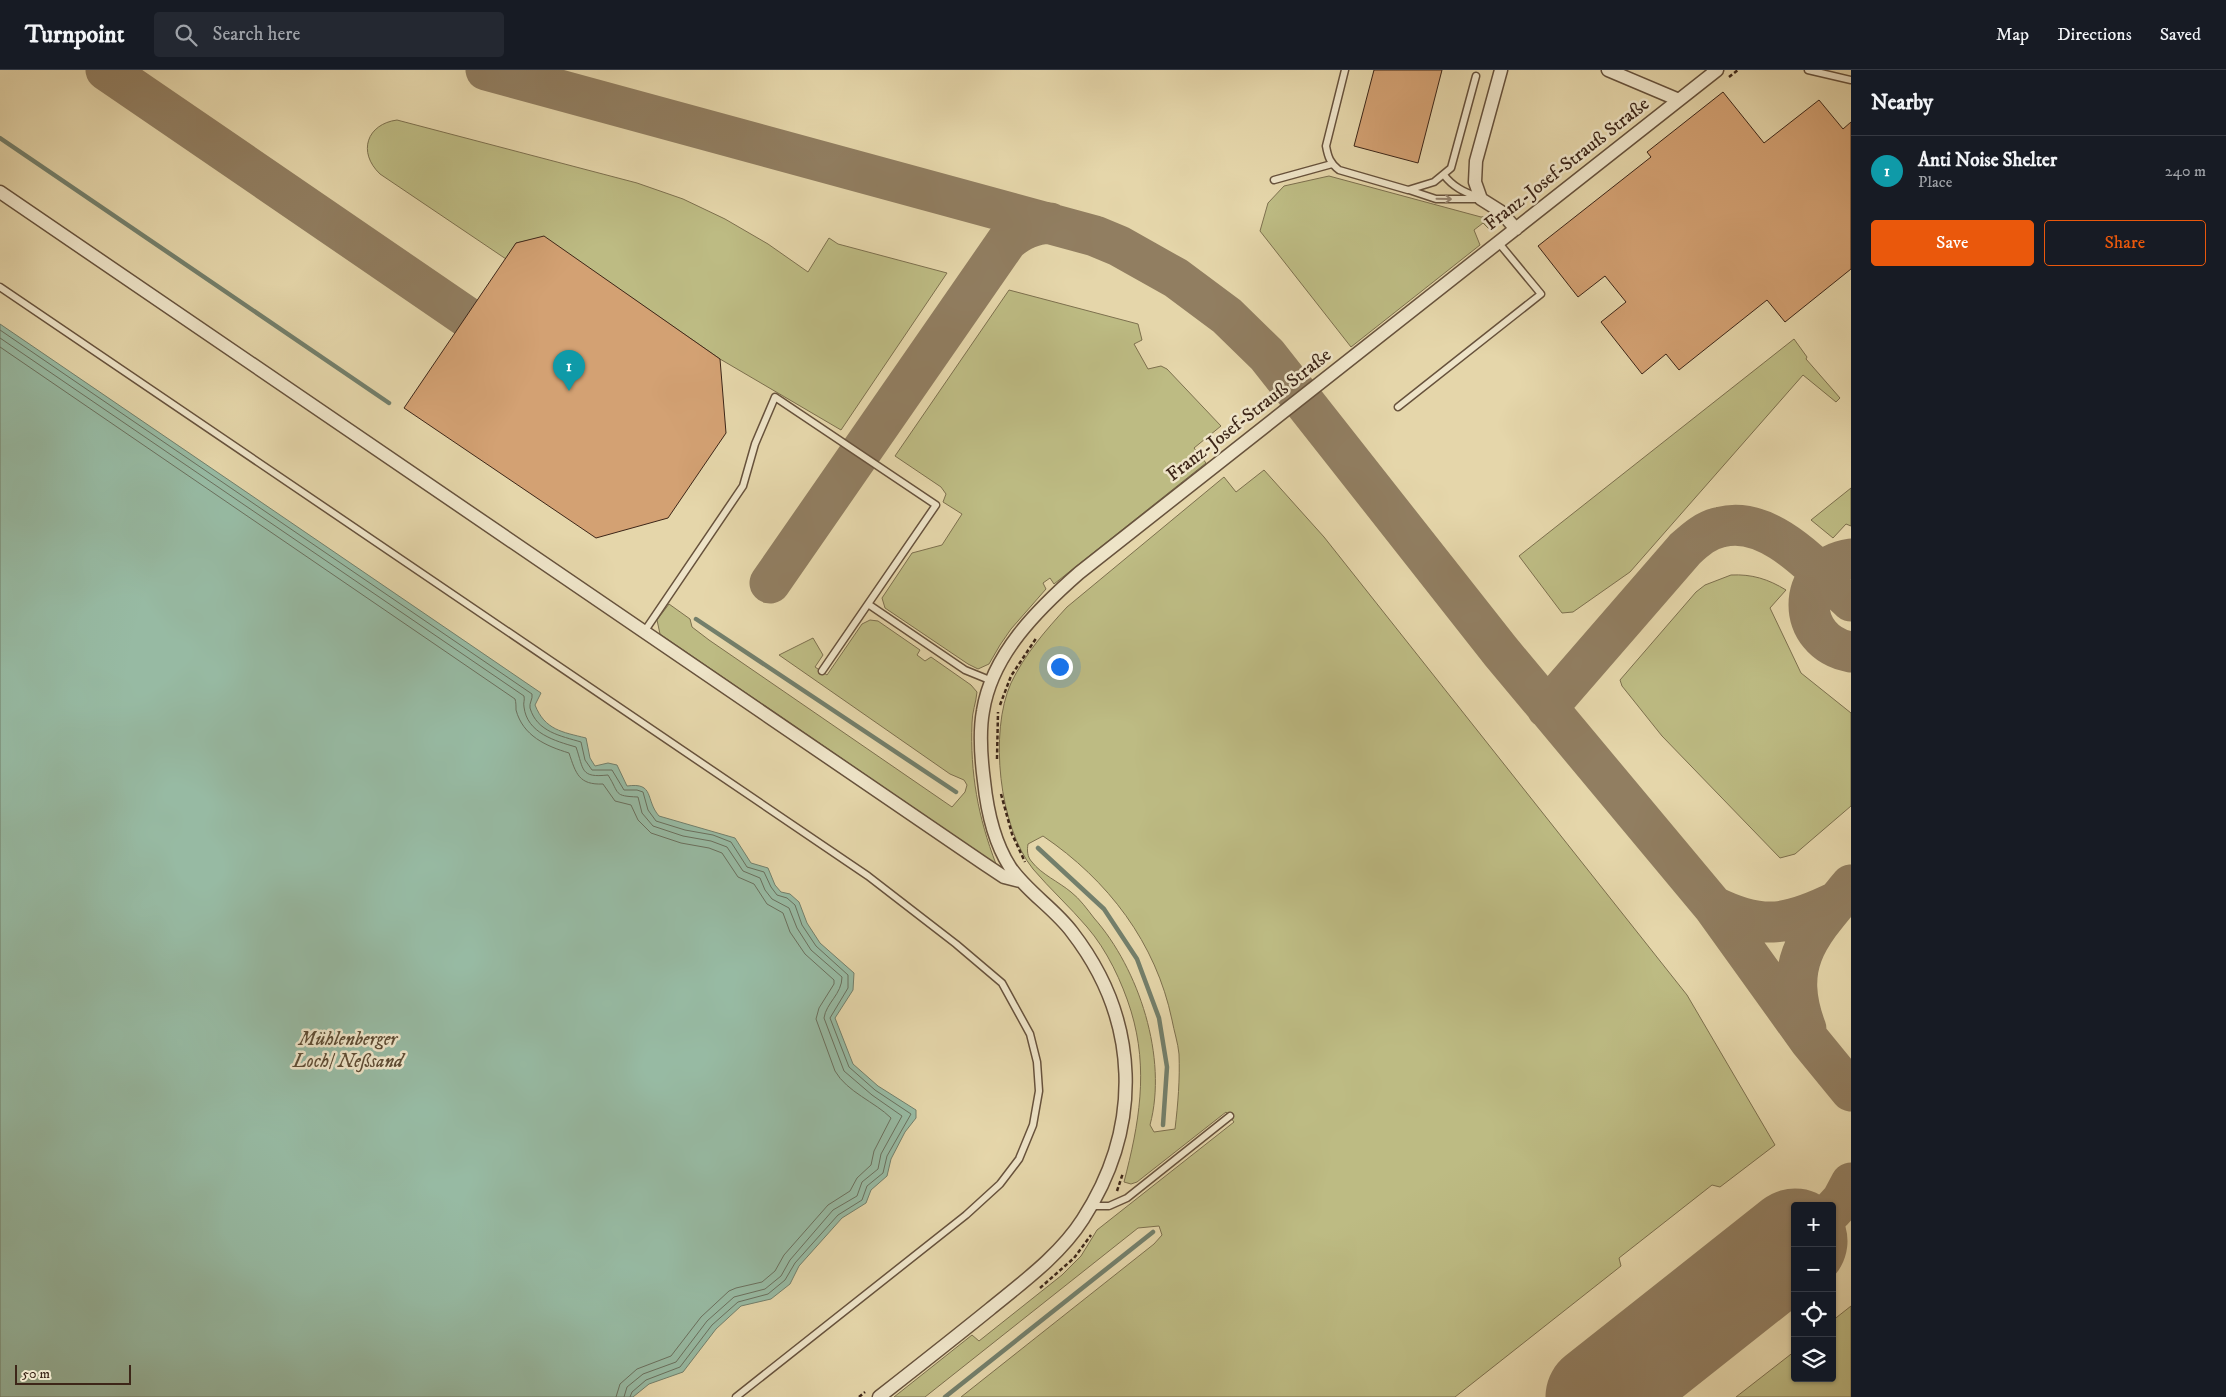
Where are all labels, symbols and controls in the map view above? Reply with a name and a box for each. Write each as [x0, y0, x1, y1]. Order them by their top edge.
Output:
search box [154, 12, 504, 57]
text: Turnpoint [25, 20, 124, 50]
icon: search [172, 21, 200, 49]
text: Search here [212, 23, 300, 46]
text: Map [1996, 24, 2029, 46]
text: Directions [2057, 24, 2132, 46]
text: Saved [2160, 24, 2201, 46]
text: Nearby [1871, 90, 1933, 116]
street label: Franz-Josef-Strauß Straße [1480, 92, 1654, 235]
text: Anti Noise Shelter [1918, 149, 2057, 172]
text: 1 [1884, 161, 1890, 181]
text: 240 m [2165, 161, 2206, 181]
text: Place [1918, 172, 1952, 192]
one-way arrow [1436, 194, 1452, 204]
button: Save [1871, 220, 2034, 266]
button: Share [2044, 220, 2206, 266]
street label: Franz-Josef-Strauß Straße [1162, 343, 1336, 486]
pin: 1 [553, 350, 585, 391]
your location [1047, 654, 1073, 680]
park label: Mühlenberger Loch/ Neßsand [292, 1028, 406, 1073]
map controls [1791, 1202, 1836, 1382]
button: + [1791, 1202, 1836, 1247]
button: − [1791, 1247, 1836, 1292]
button: locate [1791, 1292, 1836, 1337]
button: layers [1791, 1337, 1836, 1382]
scale bar [15, 1362, 131, 1385]
text: 50 m [22, 1365, 50, 1383]

